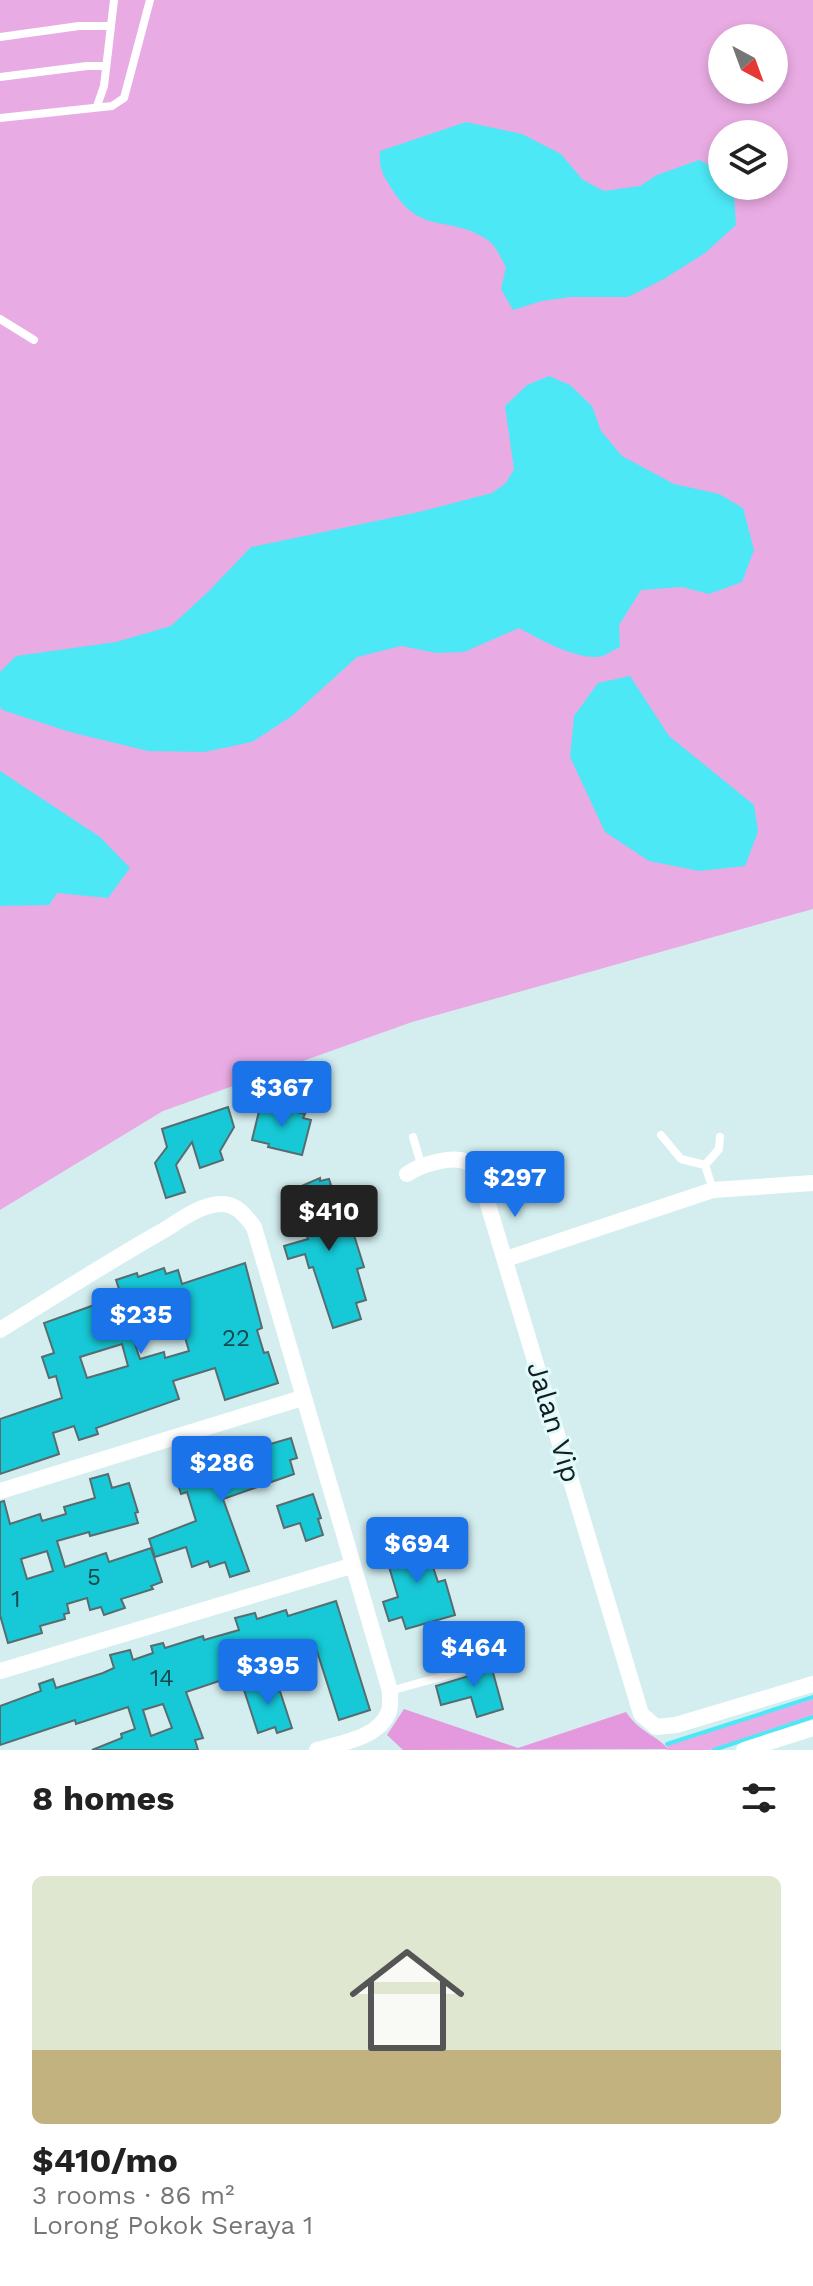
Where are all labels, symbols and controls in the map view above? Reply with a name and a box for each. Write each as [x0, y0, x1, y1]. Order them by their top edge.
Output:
north arrow [708, 24, 788, 104]
map controls [708, 24, 788, 200]
button: layers [708, 120, 788, 200]
pin: $367 [235, 1061, 329, 1129]
text: $367 [250, 1072, 314, 1102]
pin: $297 [468, 1151, 562, 1219]
text: $297 [483, 1162, 547, 1192]
pin: $410 [282, 1185, 376, 1253]
text: $410 [299, 1196, 359, 1226]
pin: $235 [94, 1288, 188, 1356]
text: $235 [110, 1299, 172, 1329]
house number: 22 [222, 1324, 250, 1352]
street label: Jalan Vip [520, 1358, 588, 1486]
pin: $286 [175, 1436, 269, 1504]
text: $286 [190, 1447, 254, 1477]
pin: $694 [370, 1517, 464, 1585]
text: $694 [384, 1528, 450, 1558]
house number: 5 [87, 1563, 101, 1591]
house number: 1 [11, 1585, 21, 1613]
pin: $464 [427, 1621, 521, 1689]
text: $464 [441, 1632, 507, 1662]
pin: $395 [221, 1639, 315, 1707]
text: $395 [236, 1650, 300, 1680]
house number: 14 [150, 1664, 174, 1692]
icon: filters [737, 1776, 781, 1820]
text: 8 homes [32, 1778, 174, 1818]
icon: home [335, 1928, 479, 2072]
text: $410/mo [32, 2140, 178, 2180]
text: 3 rooms · 86 m² [32, 2180, 234, 2210]
text: Lorong Pokok Seraya 1 [32, 2210, 313, 2240]

